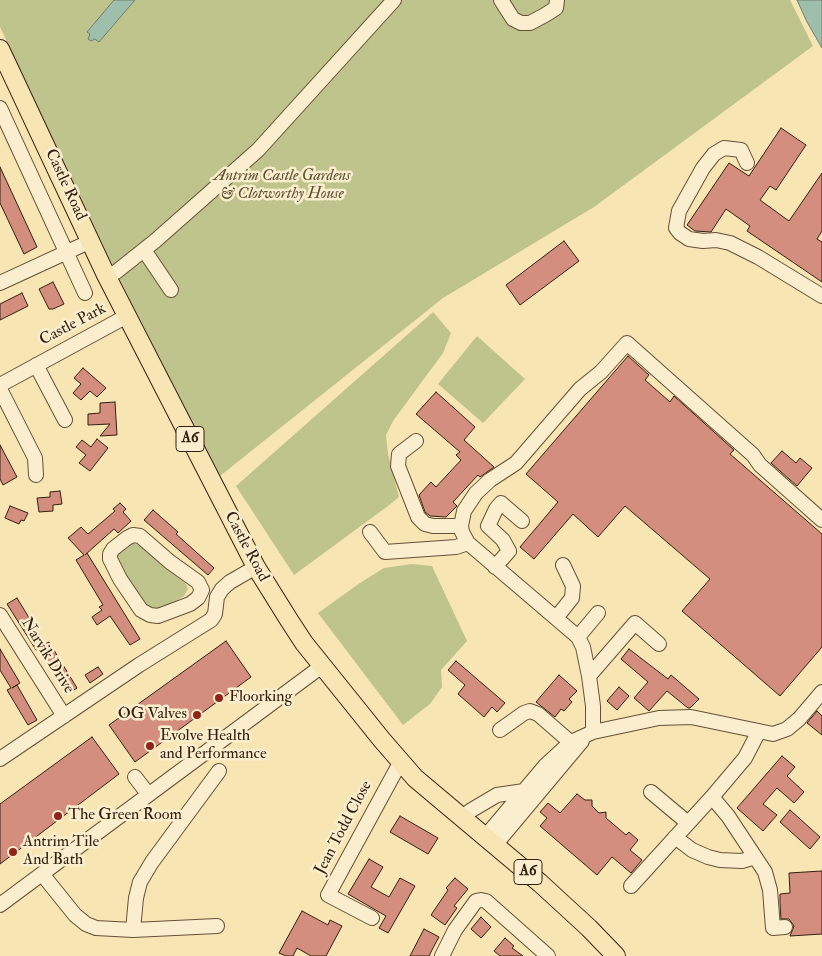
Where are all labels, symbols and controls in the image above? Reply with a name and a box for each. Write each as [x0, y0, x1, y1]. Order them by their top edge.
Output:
street label: Castle Road [40, 146, 90, 224]
park label: Antrim Castle Gardens & Clotworthy House [213, 167, 351, 205]
street label: Castle Park [37, 300, 109, 350]
road number: A6 [176, 426, 204, 452]
street label: Castle Road [220, 509, 272, 585]
street label: Narvik Drive [16, 615, 78, 697]
place label: Floorking [229, 688, 292, 708]
marker: Floorking [213, 692, 225, 704]
place label: OG Valves [118, 705, 187, 725]
marker: OG Valves [191, 709, 203, 721]
place label: Evolve Health and Performance [160, 727, 267, 765]
marker: Evolve Health and Performance [144, 740, 156, 752]
street label: Jean Todd Close [311, 778, 377, 878]
place label: The Green Room [68, 806, 182, 826]
marker: The Green Room [52, 810, 64, 822]
place label: Antrim Tile And Bath [23, 833, 99, 871]
marker: Antrim Tile And Bath [7, 846, 19, 858]
road number: A6 [514, 860, 542, 884]

